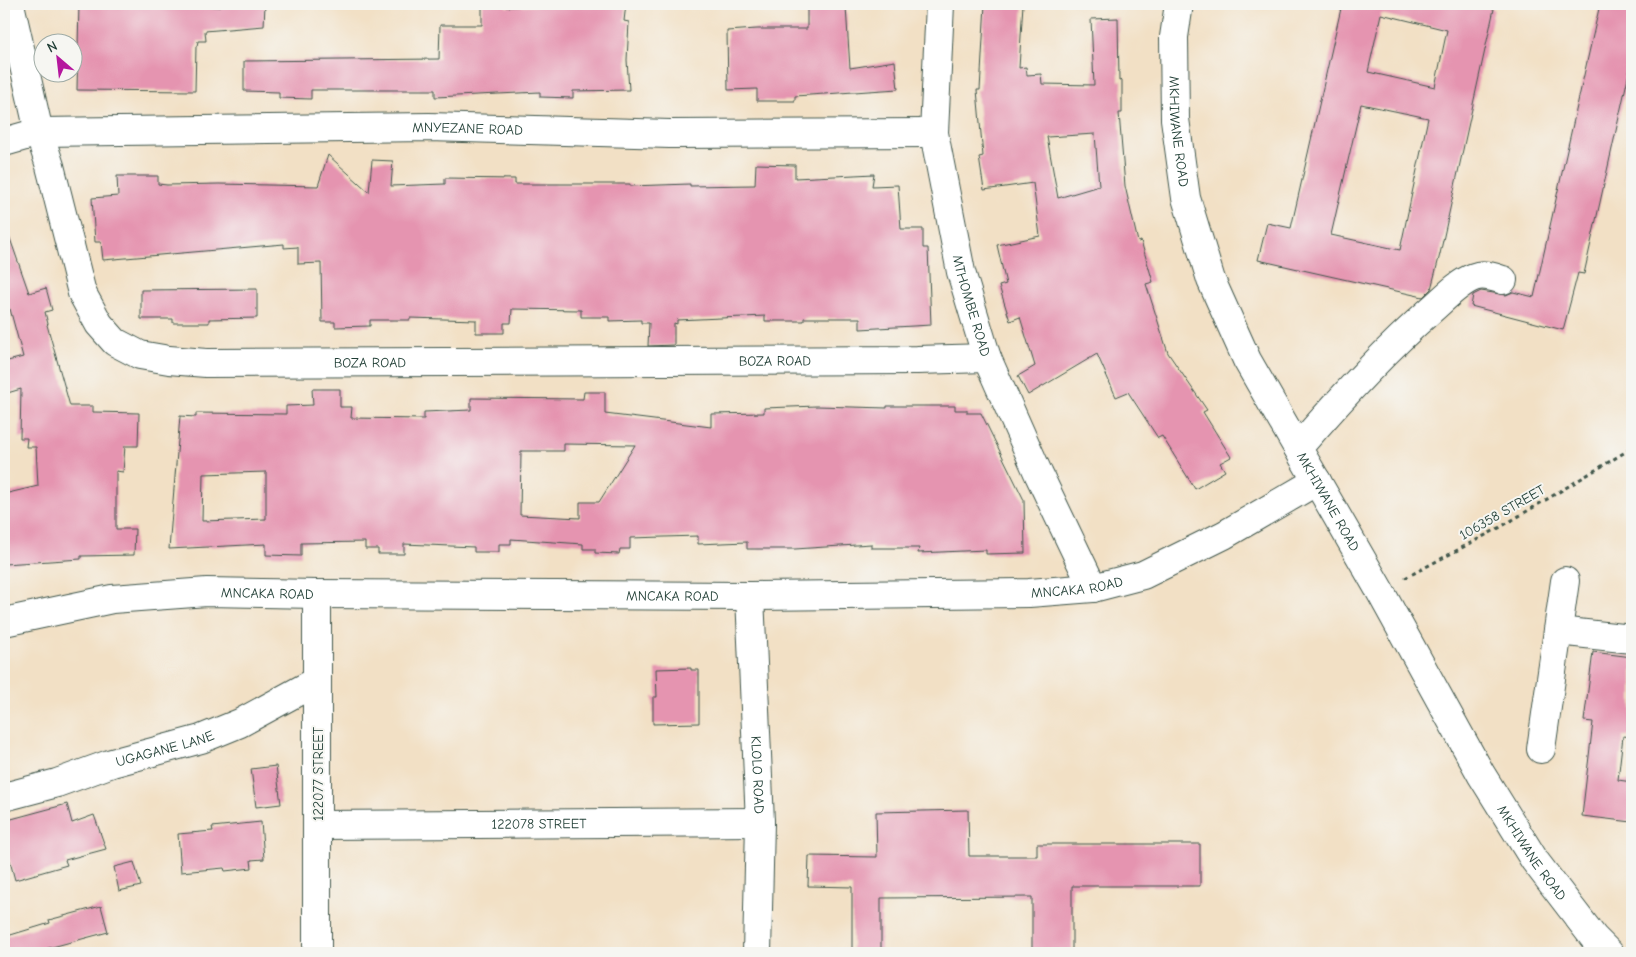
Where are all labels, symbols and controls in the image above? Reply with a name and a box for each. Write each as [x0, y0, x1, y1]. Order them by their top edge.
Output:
north arrow [32, 32, 82, 82]
text: N [44, 37, 60, 57]
street label: MKHIWANE ROAD [1165, 76, 1192, 188]
street label: MNYEZANE ROAD [412, 119, 523, 139]
street label: MTHOMBE ROAD [949, 253, 994, 359]
street label: BOZA ROAD [739, 352, 811, 370]
street label: BOZA ROAD [334, 354, 406, 371]
street label: MKHIWANE ROAD [1293, 449, 1363, 555]
street label: 106358 STREET [1457, 481, 1549, 544]
street label: MNCAKA ROAD [1030, 573, 1125, 602]
street label: MNCAKA ROAD [221, 584, 314, 603]
street label: MNCAKA ROAD [626, 587, 719, 605]
street label: 122077 STREET [310, 726, 327, 821]
street label: UGAGANE LANE [114, 727, 216, 771]
street label: KLOLO ROAD [747, 735, 768, 814]
street label: MKHIWANE ROAD [1493, 802, 1570, 904]
street label: 122078 STREET [492, 815, 587, 833]

